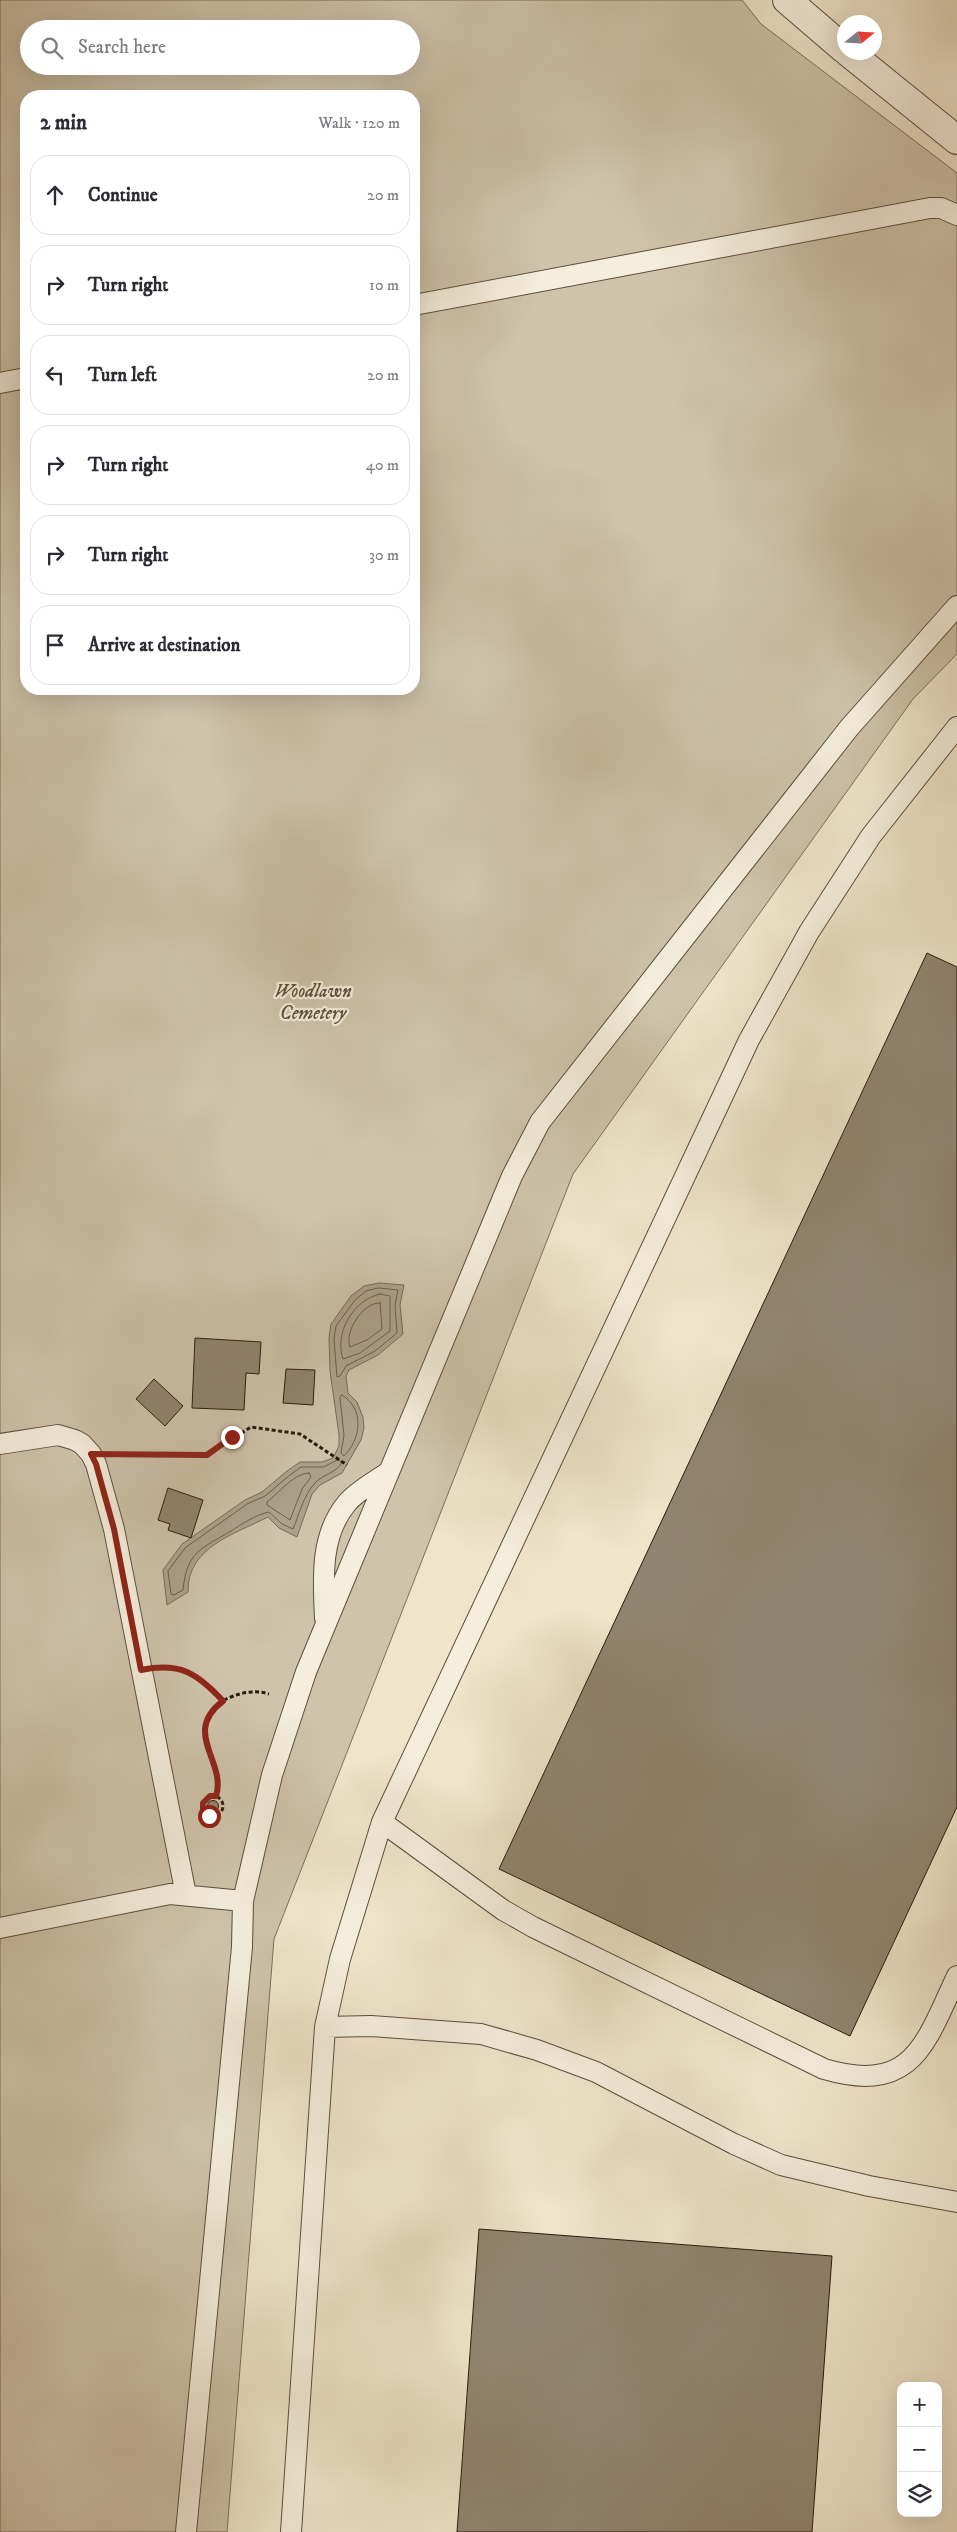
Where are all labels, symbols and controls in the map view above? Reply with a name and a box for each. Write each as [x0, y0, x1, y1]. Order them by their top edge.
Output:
north arrow [837, 15, 882, 60]
search box [20, 20, 420, 75]
icon: search [38, 34, 66, 62]
text: Search here [78, 36, 166, 59]
text: 2 min [40, 110, 87, 136]
text: Walk · 120 m [318, 113, 400, 133]
icon: ahead [41, 181, 69, 209]
text: Continue [88, 184, 158, 207]
text: 20 m [367, 185, 399, 205]
icon: right [41, 271, 69, 299]
text: Turn right [88, 274, 168, 297]
text: 10 m [369, 275, 399, 295]
icon: left [41, 361, 69, 389]
text: Turn left [88, 364, 157, 387]
text: 20 m [367, 365, 399, 385]
icon: right [41, 451, 69, 479]
text: Turn right [88, 454, 168, 477]
text: 40 m [366, 455, 399, 475]
icon: right [41, 541, 69, 569]
text: Turn right [88, 544, 168, 567]
text: 30 m [369, 545, 399, 565]
icon: arrive [41, 631, 69, 659]
text: Arrive at destination [88, 634, 240, 657]
park label: Woodlawn Cemetery [274, 980, 352, 1025]
route end [221, 1426, 244, 1449]
route start [198, 1805, 221, 1828]
map controls [897, 2382, 942, 2517]
button: + [897, 2382, 942, 2427]
button: − [897, 2427, 942, 2472]
button: layers [897, 2472, 942, 2517]

